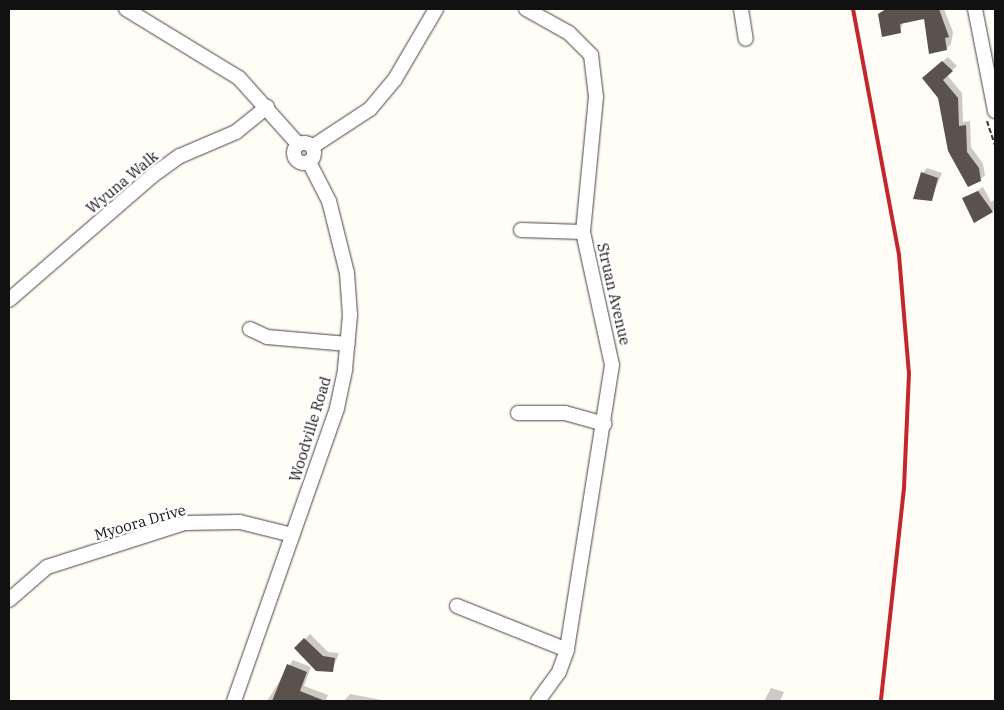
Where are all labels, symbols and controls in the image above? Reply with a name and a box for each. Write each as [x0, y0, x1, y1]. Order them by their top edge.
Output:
street label: Wyuna Walk [82, 147, 162, 217]
street label: Struan Avenue [593, 241, 635, 347]
street label: Woodville Road [285, 374, 335, 484]
street label: Myoora Drive [92, 500, 188, 544]

